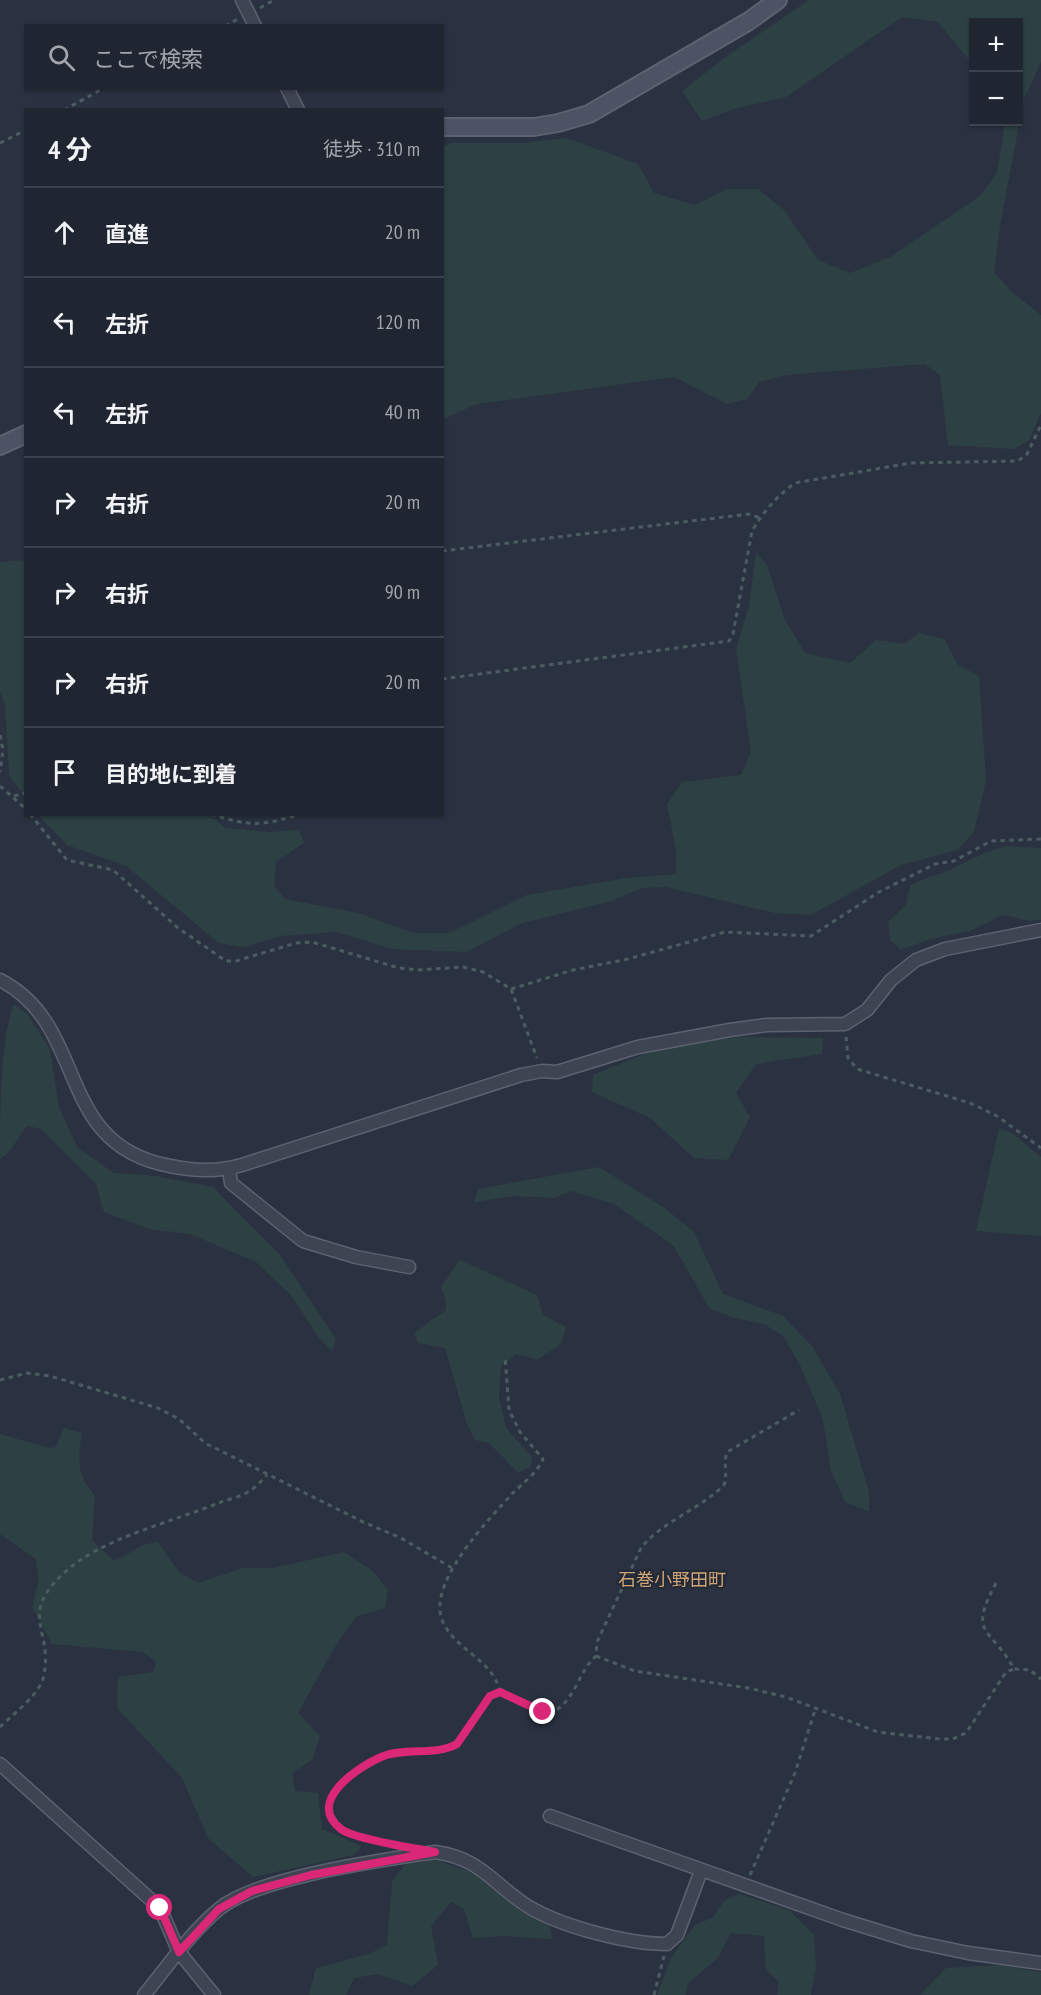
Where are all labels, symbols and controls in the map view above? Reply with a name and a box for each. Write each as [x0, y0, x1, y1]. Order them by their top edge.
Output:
map controls [969, 18, 1023, 126]
button: + [969, 18, 1023, 72]
search box [24, 24, 444, 90]
icon: search [45, 41, 78, 74]
text: ここで検索 [93, 45, 203, 73]
button: − [969, 72, 1023, 126]
text: 4 分 [48, 133, 92, 166]
text: 徒歩 · 310 m [323, 136, 420, 162]
icon: ahead [48, 216, 81, 249]
text: 20 m [385, 219, 420, 245]
text: 直進 [105, 220, 149, 248]
icon: left [48, 306, 81, 339]
text: 120 m [376, 309, 420, 335]
text: 左折 [105, 310, 149, 338]
icon: left [48, 396, 81, 429]
text: 40 m [385, 399, 420, 425]
text: 左折 [105, 400, 149, 428]
icon: right [48, 486, 81, 519]
text: 20 m [385, 489, 420, 515]
text: 右折 [105, 490, 149, 518]
icon: right [48, 576, 81, 609]
text: 90 m [385, 579, 420, 605]
text: 右折 [105, 580, 149, 608]
icon: right [48, 666, 81, 699]
text: 20 m [385, 669, 420, 695]
text: 右折 [105, 670, 149, 698]
icon: arrive [48, 756, 81, 789]
text: 目的地に到着 [105, 760, 237, 788]
district label: 石巻小野田町 [618, 1568, 726, 1591]
route end [529, 1698, 555, 1724]
route start [146, 1894, 172, 1920]

